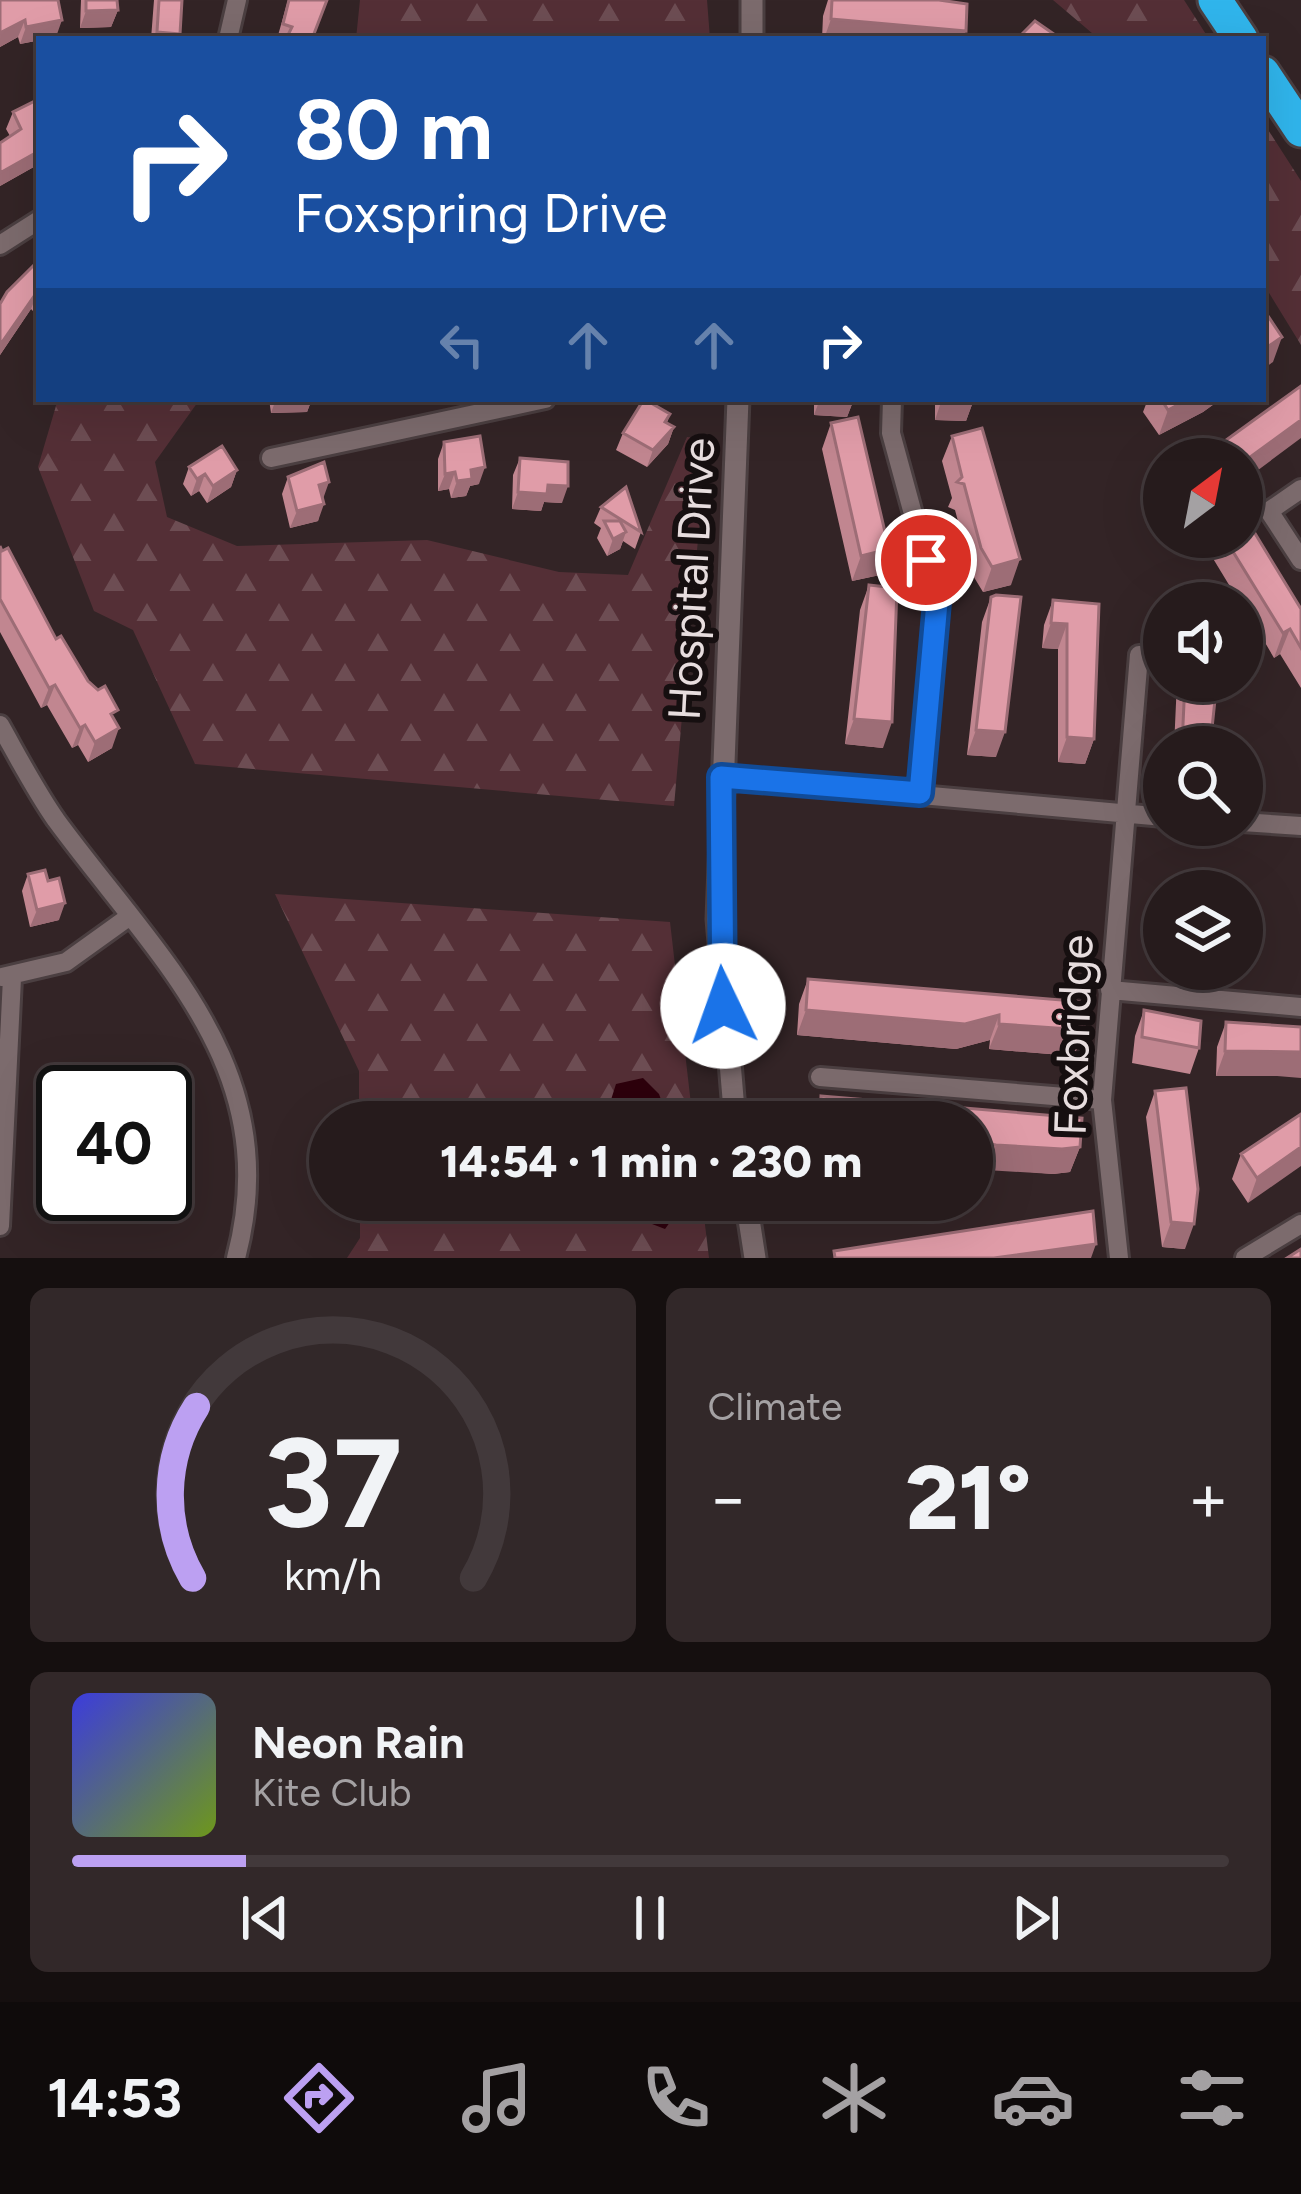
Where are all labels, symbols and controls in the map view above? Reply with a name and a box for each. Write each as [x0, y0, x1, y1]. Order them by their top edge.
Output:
text: 80 m [294, 79, 493, 180]
icon: right [96, 84, 252, 240]
text: Foxspring Drive [294, 181, 668, 246]
icon: left [429, 312, 495, 378]
icon: ahead [555, 312, 621, 378]
icon: ahead [681, 312, 747, 378]
icon: right [807, 312, 873, 378]
street label: Hospital Drive [657, 436, 725, 722]
north arrow [1143, 438, 1263, 558]
map controls [1143, 438, 1263, 990]
pin [875, 509, 977, 611]
icon: arrive [893, 527, 959, 593]
button: sound [1143, 582, 1263, 702]
button: search [1143, 726, 1263, 846]
button: layers [1143, 870, 1263, 990]
street label: Foxbridge [1043, 934, 1103, 1136]
position arrow [660, 943, 786, 1069]
speed limit sign: 40 [36, 1065, 192, 1221]
text: 14:54 · 1 min · 230 m [440, 1134, 862, 1188]
text: Climate [708, 1383, 842, 1430]
text: 37 [263, 1408, 402, 1558]
text: 21° [905, 1443, 1031, 1552]
text: − [708, 1458, 749, 1538]
text: + [1188, 1458, 1229, 1538]
text: km/h [284, 1549, 382, 1601]
text: Neon Rain [252, 1715, 465, 1769]
text: Kite Club [252, 1769, 412, 1816]
icon: previous [232, 1885, 298, 1951]
icon: pause [617, 1885, 683, 1951]
icon: next [1003, 1885, 1069, 1951]
icon: directions [277, 2056, 361, 2140]
icon: music [455, 2056, 539, 2140]
icon: phone [634, 2056, 718, 2140]
icon: climate [812, 2056, 896, 2140]
icon: car [991, 2056, 1075, 2140]
icon: filters [1170, 2056, 1254, 2140]
text: 14:53 [47, 2066, 182, 2131]

